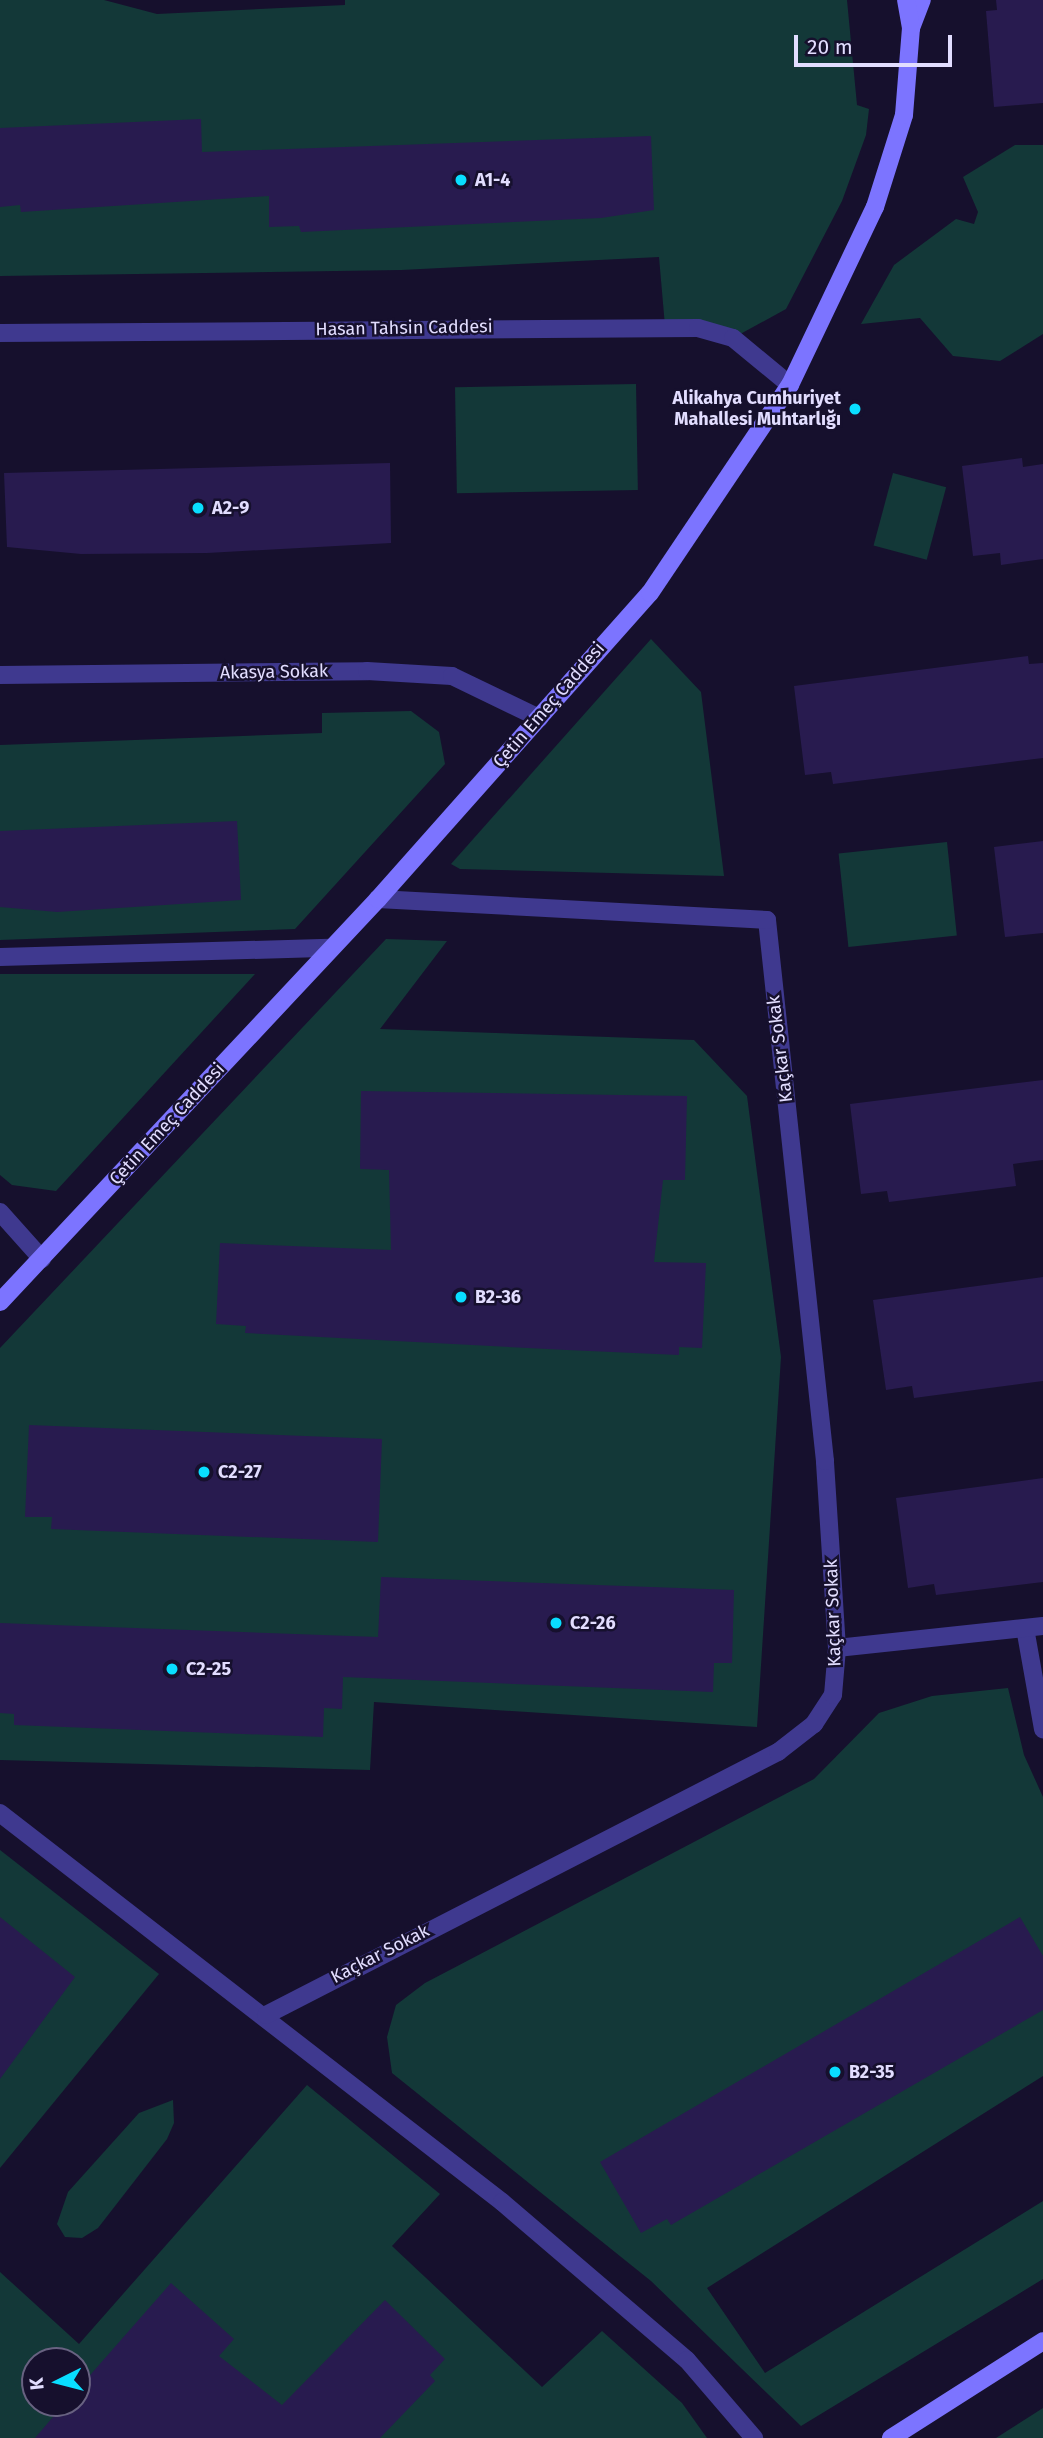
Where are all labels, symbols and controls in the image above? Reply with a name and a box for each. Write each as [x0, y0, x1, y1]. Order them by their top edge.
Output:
scale bar [798, 21, 956, 65]
text: 20 m [807, 34, 853, 60]
place label: A1-4 [475, 169, 510, 191]
marker: A1-4 [453, 172, 469, 188]
street label: Hasan Tahsin Caddesi [315, 316, 493, 340]
place label: Alikahya Cumhuriyet Mahallesi Muhtarlığı [672, 388, 841, 430]
marker: Alikahya Cumhuriyet Mahallesi Muhtarlığı [847, 401, 863, 417]
place label: A2-9 [212, 497, 249, 519]
marker: A2-9 [190, 500, 206, 516]
street label: Çetin Emeç Caddesi [489, 638, 609, 772]
street label: Akasya Sokak [220, 660, 328, 684]
street label: Kaçkar Sokak [763, 994, 797, 1104]
street label: Çetin Emeç Caddesi [105, 1058, 229, 1190]
place label: B2-36 [475, 1286, 521, 1308]
marker: B2-36 [453, 1289, 469, 1305]
place label: C2-27 [218, 1461, 262, 1483]
marker: C2-27 [196, 1464, 212, 1480]
street label: Kaçkar Sokak [820, 1559, 846, 1667]
place label: C2-26 [570, 1612, 616, 1634]
marker: C2-26 [548, 1615, 564, 1631]
place label: C2-25 [186, 1658, 231, 1680]
marker: C2-25 [164, 1661, 180, 1677]
street label: Kaçkar Sokak [327, 1920, 433, 1988]
place label: B2-35 [849, 2061, 894, 2083]
marker: B2-35 [827, 2064, 843, 2080]
north arrow [21, 2347, 91, 2417]
text: K [25, 2377, 49, 2391]

